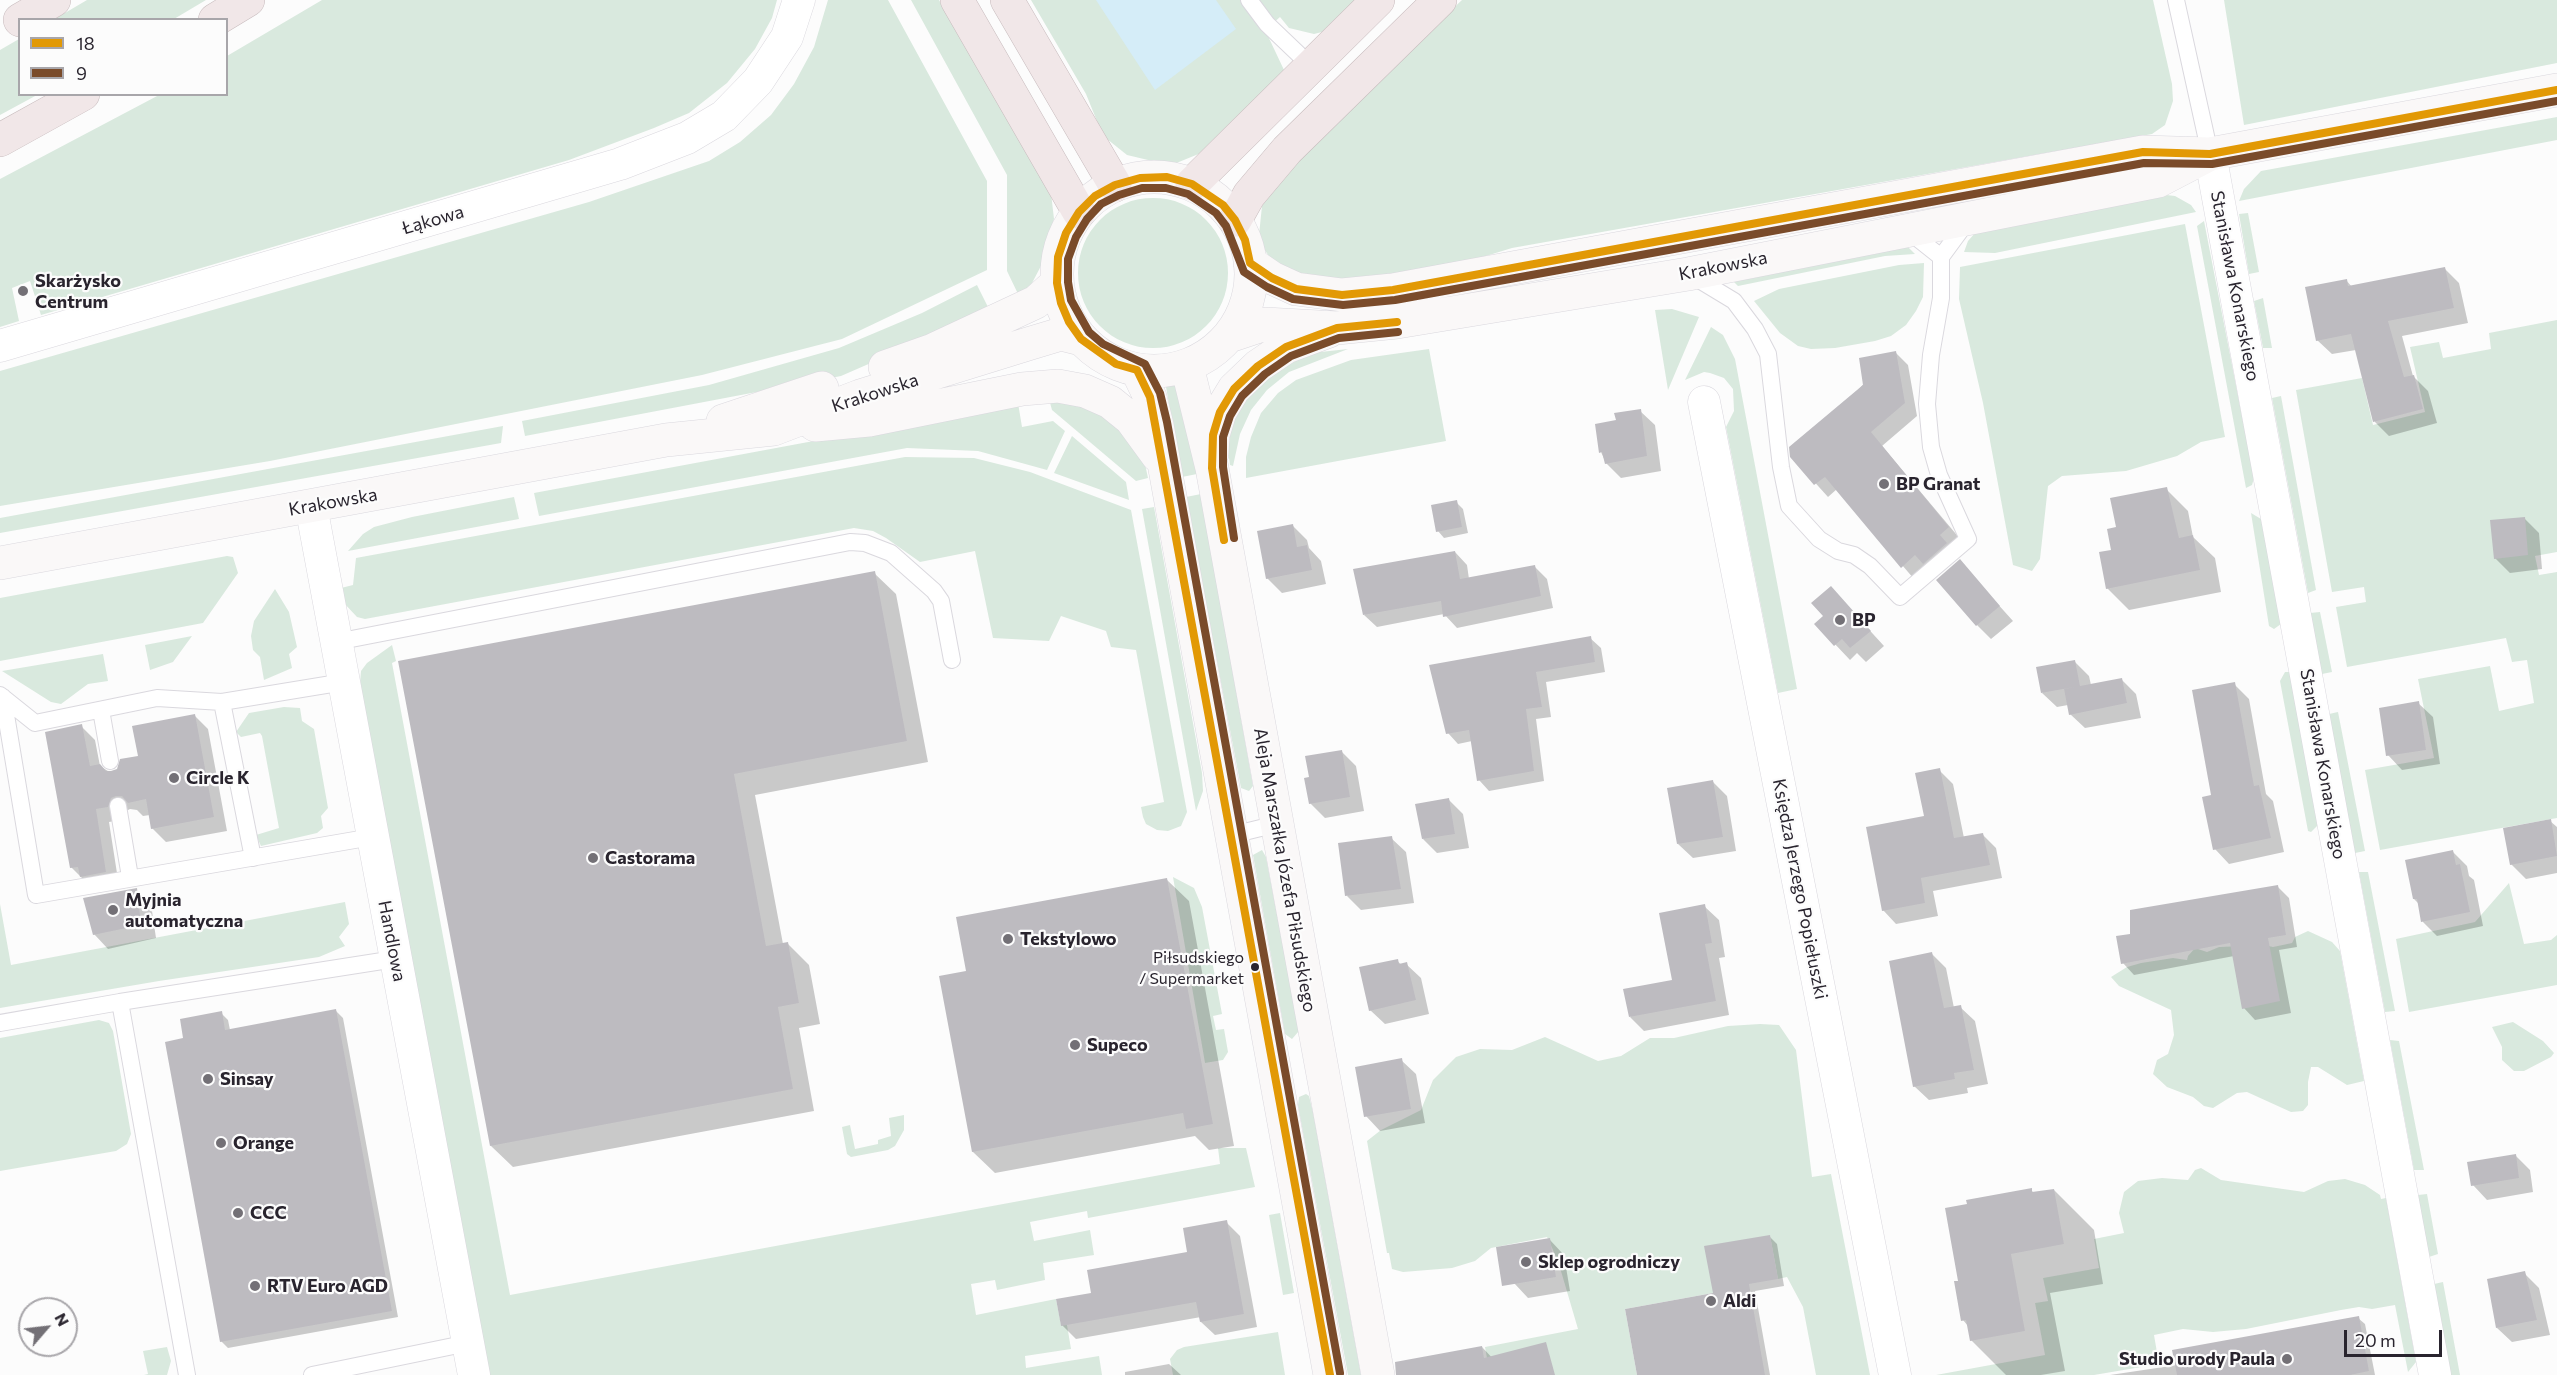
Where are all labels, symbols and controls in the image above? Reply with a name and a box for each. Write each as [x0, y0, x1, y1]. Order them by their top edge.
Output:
legend [18, 18, 228, 96]
text: 18 [76, 32, 95, 54]
text: 9 [76, 62, 87, 84]
street label: Stanisława Konarskiego [2206, 189, 2264, 383]
street label: Łąkowa [400, 201, 466, 239]
street label: Krakowska [1677, 247, 1769, 285]
place label: Skarżysko Centrum [35, 270, 121, 312]
marker: Skarżysko Centrum [16, 284, 30, 298]
street label: Krakowska [829, 369, 921, 417]
place label: BP Granat [1896, 473, 1980, 495]
marker: BP Granat [1877, 477, 1891, 491]
street label: Krakowska [287, 484, 379, 520]
place label: BP [1852, 609, 1876, 631]
marker: BP [1833, 613, 1847, 627]
street label: Stanisława Konarskiego [2296, 667, 2350, 861]
street label: Aleja Marszałka Józefa Piłsudskiego [1249, 726, 1321, 1014]
place label: Circle K [186, 767, 250, 789]
marker: Circle K [167, 771, 181, 785]
street label: Księdza Jerzego Popiełuszki [1768, 777, 1832, 1001]
place label: Castorama [605, 847, 695, 869]
marker: Castorama [586, 851, 600, 865]
place label: Myjnia automatyczna [125, 889, 243, 932]
street label: Handlowa [374, 899, 410, 983]
marker: Myjnia automatyczna [106, 903, 120, 917]
place label: Tekstylowo [1020, 928, 1116, 950]
marker: Tekstylowo [1001, 932, 1015, 946]
place label: Piłsudskiego / Supermarket [1139, 948, 1244, 986]
marker: Piłsudskiego / Supermarket [1249, 961, 1261, 973]
place label: Supeco [1087, 1034, 1148, 1056]
marker: Supeco [1068, 1038, 1082, 1052]
place label: Sinsay [220, 1068, 274, 1090]
marker: Sinsay [201, 1072, 215, 1086]
place label: Orange [233, 1132, 294, 1154]
marker: Orange [214, 1136, 228, 1150]
place label: CCC [250, 1202, 287, 1224]
marker: CCC [231, 1206, 245, 1220]
place label: Sklep ogrodniczy [1538, 1251, 1680, 1273]
marker: Sklep ogrodniczy [1519, 1255, 1533, 1269]
place label: RTV Euro AGD [267, 1275, 388, 1297]
marker: RTV Euro AGD [248, 1279, 262, 1293]
place label: Aldi [1723, 1290, 1756, 1312]
marker: Aldi [1704, 1294, 1718, 1308]
north arrow [18, 1297, 78, 1357]
text: N [51, 1309, 74, 1329]
scale bar [2347, 1318, 2444, 1356]
text: 20 m [2355, 1329, 2396, 1351]
place label: Studio urody Paula [2119, 1348, 2275, 1370]
marker: Studio urody Paula [2280, 1352, 2294, 1366]

